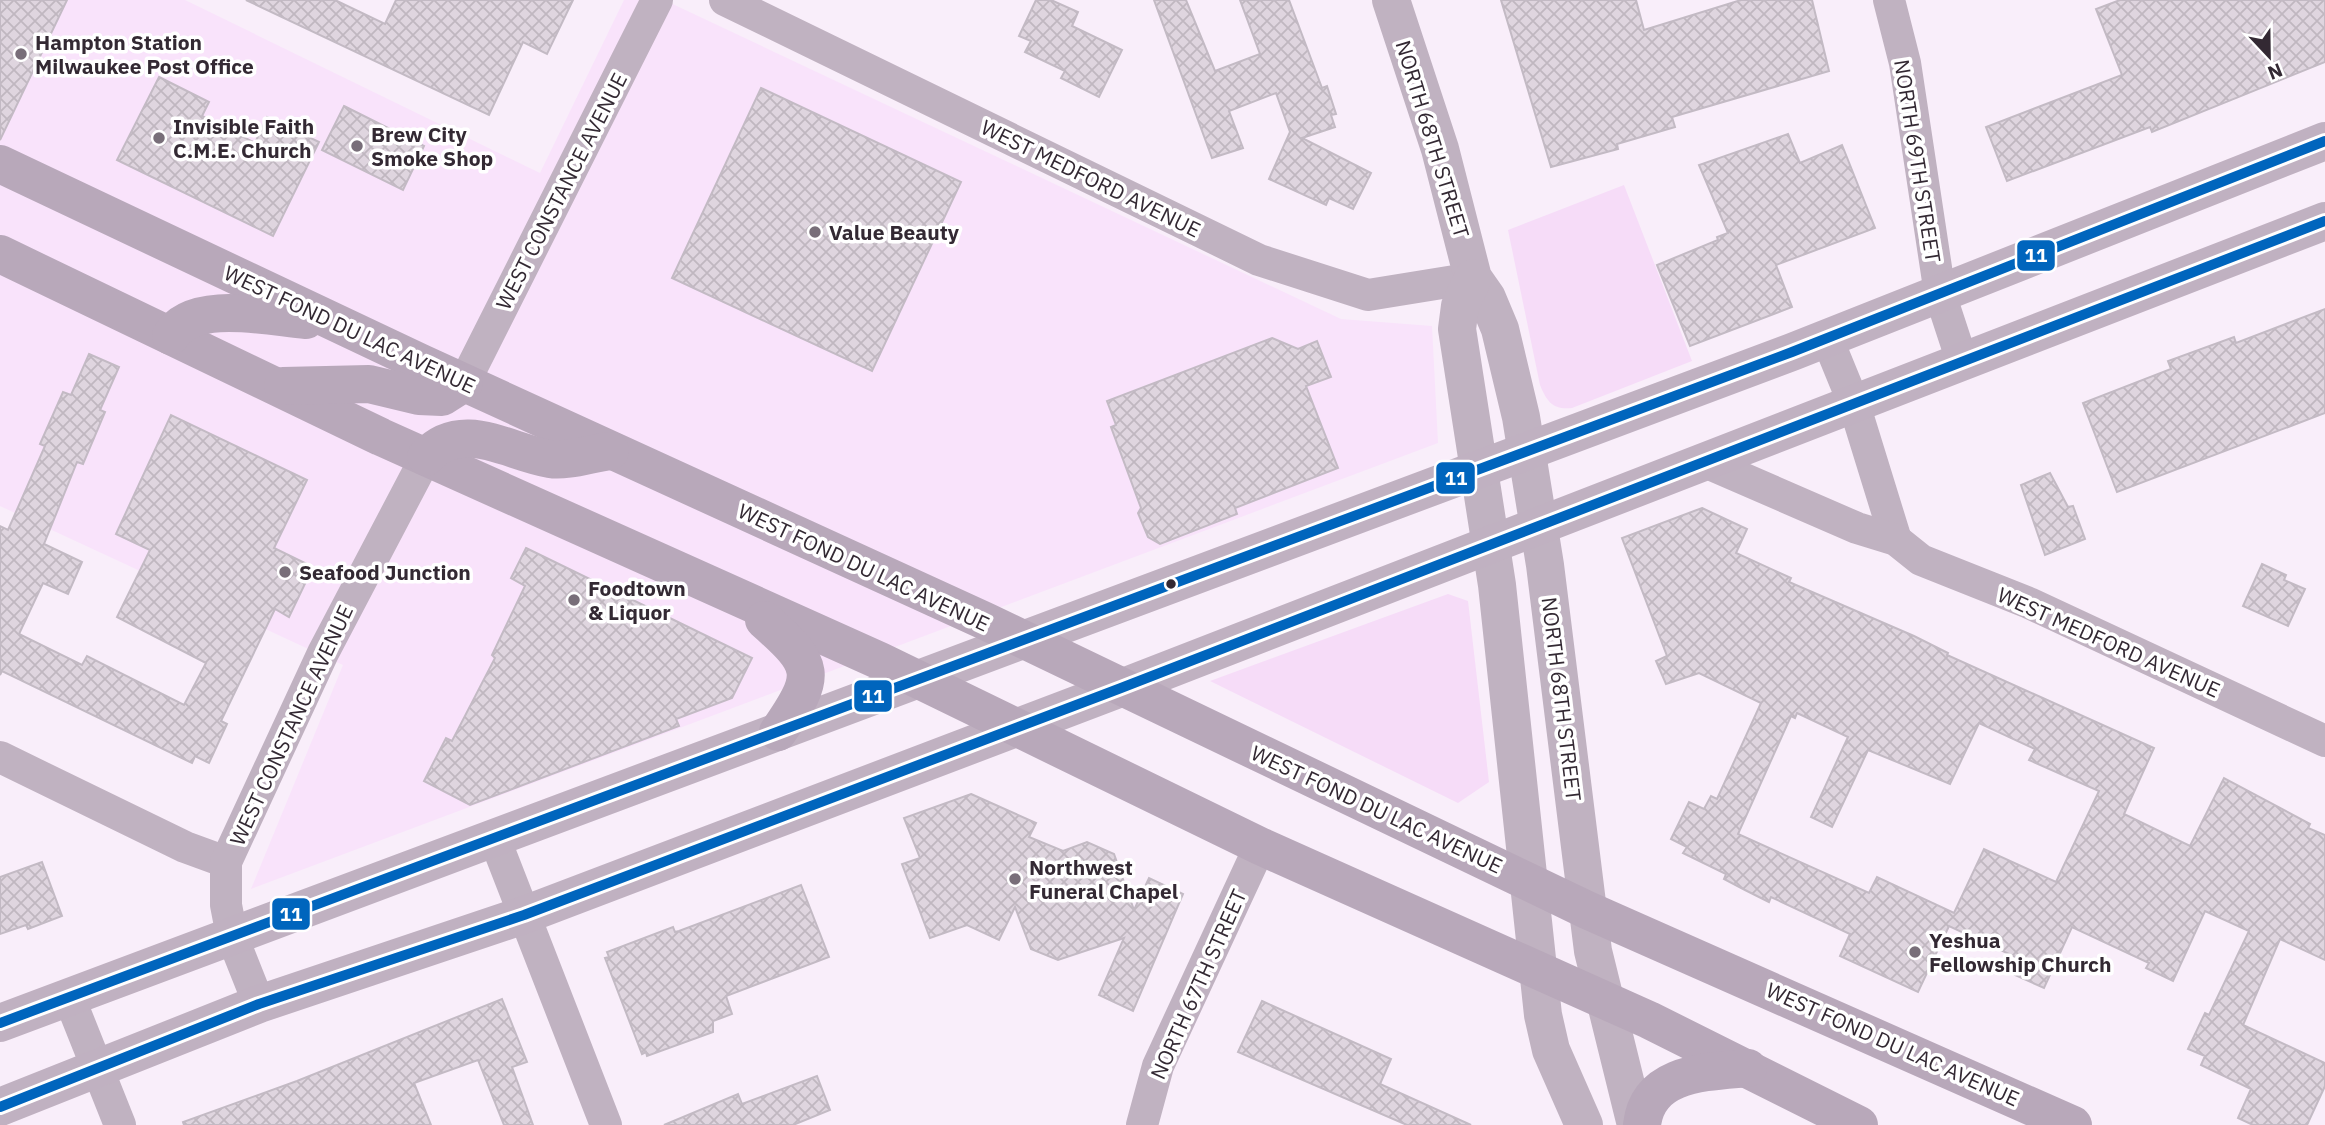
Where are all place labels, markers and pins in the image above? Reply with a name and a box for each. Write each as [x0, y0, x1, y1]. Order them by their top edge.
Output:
place label: Hampton Station Milwaukee Post Office [35, 28, 254, 80]
marker: Hampton Station Milwaukee Post Office [13, 46, 29, 62]
place label: Invisible Faith C.M.E. Church [173, 112, 314, 164]
place label: Brew City Smoke Shop [371, 120, 493, 172]
marker: Invisible Faith C.M.E. Church [151, 130, 167, 146]
marker: Brew City Smoke Shop [349, 138, 365, 154]
place label: Value Beauty [829, 218, 960, 246]
marker: Value Beauty [807, 224, 823, 240]
place label: Seafood Junction [299, 558, 471, 586]
marker: Seafood Junction [277, 564, 293, 580]
place label: Foodtown & Liquor [588, 574, 686, 626]
unlabelled marker [1164, 577, 1178, 591]
marker: Foodtown & Liquor [566, 592, 582, 608]
place label: Northwest Funeral Chapel [1029, 853, 1178, 905]
marker: Northwest Funeral Chapel [1007, 871, 1023, 887]
place label: Yeshua Fellowship Church [1929, 926, 2111, 978]
marker: Yeshua Fellowship Church [1907, 944, 1923, 960]

